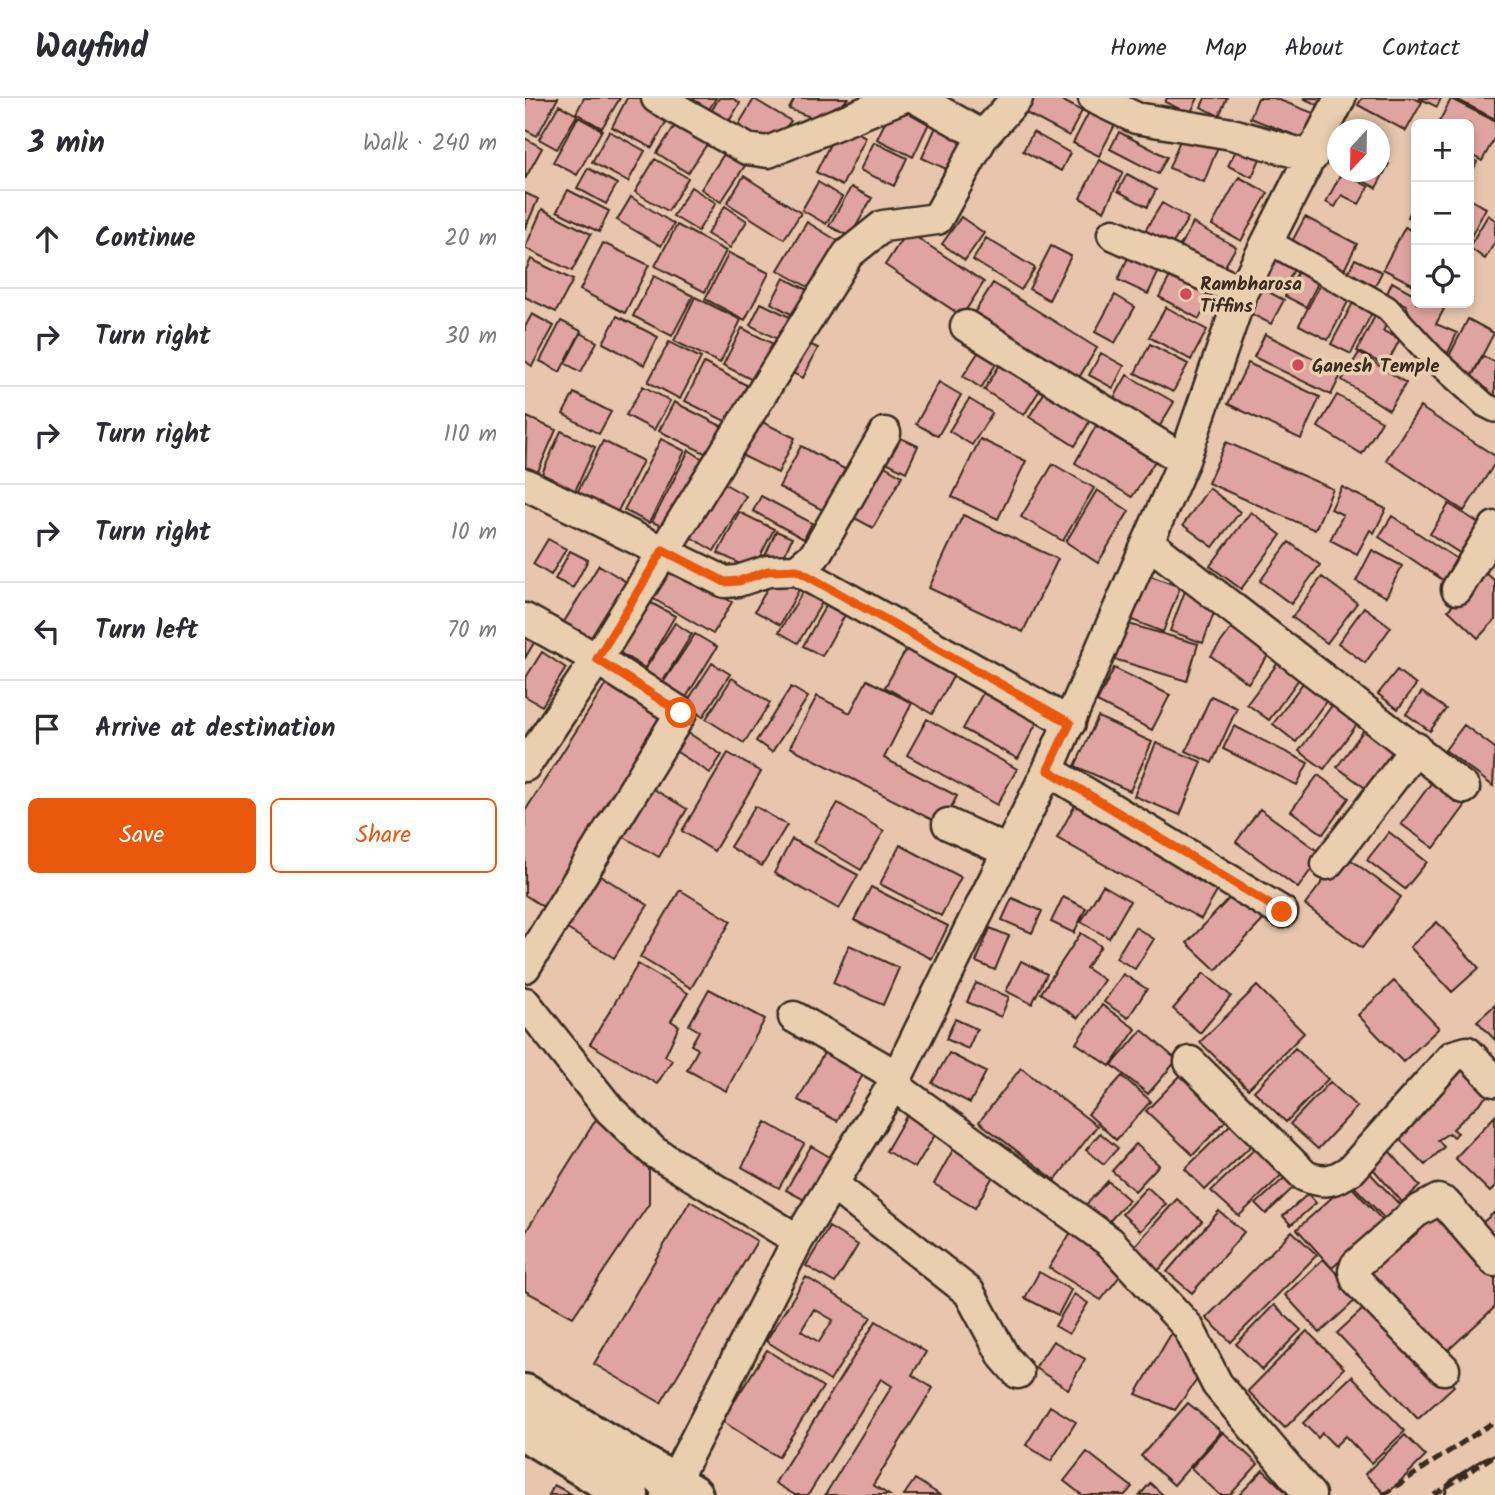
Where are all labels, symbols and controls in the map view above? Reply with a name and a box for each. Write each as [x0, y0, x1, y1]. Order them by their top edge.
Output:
text: Wayfind [35, 22, 148, 75]
text: Home [1110, 29, 1167, 68]
text: Map [1205, 29, 1247, 68]
text: About [1285, 29, 1343, 68]
text: Contact [1381, 29, 1460, 68]
north arrow [1327, 119, 1390, 182]
map controls [1411, 119, 1474, 308]
button: + [1411, 119, 1474, 182]
text: 3 min [28, 120, 105, 168]
text: Walk · 240 m [363, 126, 497, 162]
button: − [1411, 182, 1474, 245]
text: Continue [95, 218, 196, 260]
icon: ahead [28, 220, 66, 258]
text: 20 m [445, 221, 497, 257]
button: locate [1411, 245, 1474, 308]
place label: Rambharosa Tiffins [1200, 270, 1302, 322]
marker: Rambharosa Tiffins [1178, 286, 1194, 302]
text: Turn right [95, 316, 211, 358]
icon: right [28, 318, 66, 356]
text: 30 m [445, 319, 497, 355]
place label: Ganesh Temple [1312, 352, 1439, 382]
marker: Ganesh Temple [1290, 357, 1306, 373]
text: Turn right [95, 414, 211, 456]
icon: right [28, 416, 66, 454]
text: 110 m [444, 417, 497, 453]
text: Turn right [95, 512, 211, 554]
icon: right [28, 514, 66, 552]
text: 10 m [451, 515, 497, 551]
text: Turn left [95, 610, 198, 652]
icon: left [28, 612, 66, 650]
text: 70 m [447, 613, 497, 649]
route start [665, 697, 696, 728]
text: Arrive at destination [95, 708, 335, 750]
icon: arrive [28, 710, 66, 748]
button: Save [28, 798, 256, 873]
button: Share [270, 798, 497, 873]
route end [1266, 896, 1297, 927]

